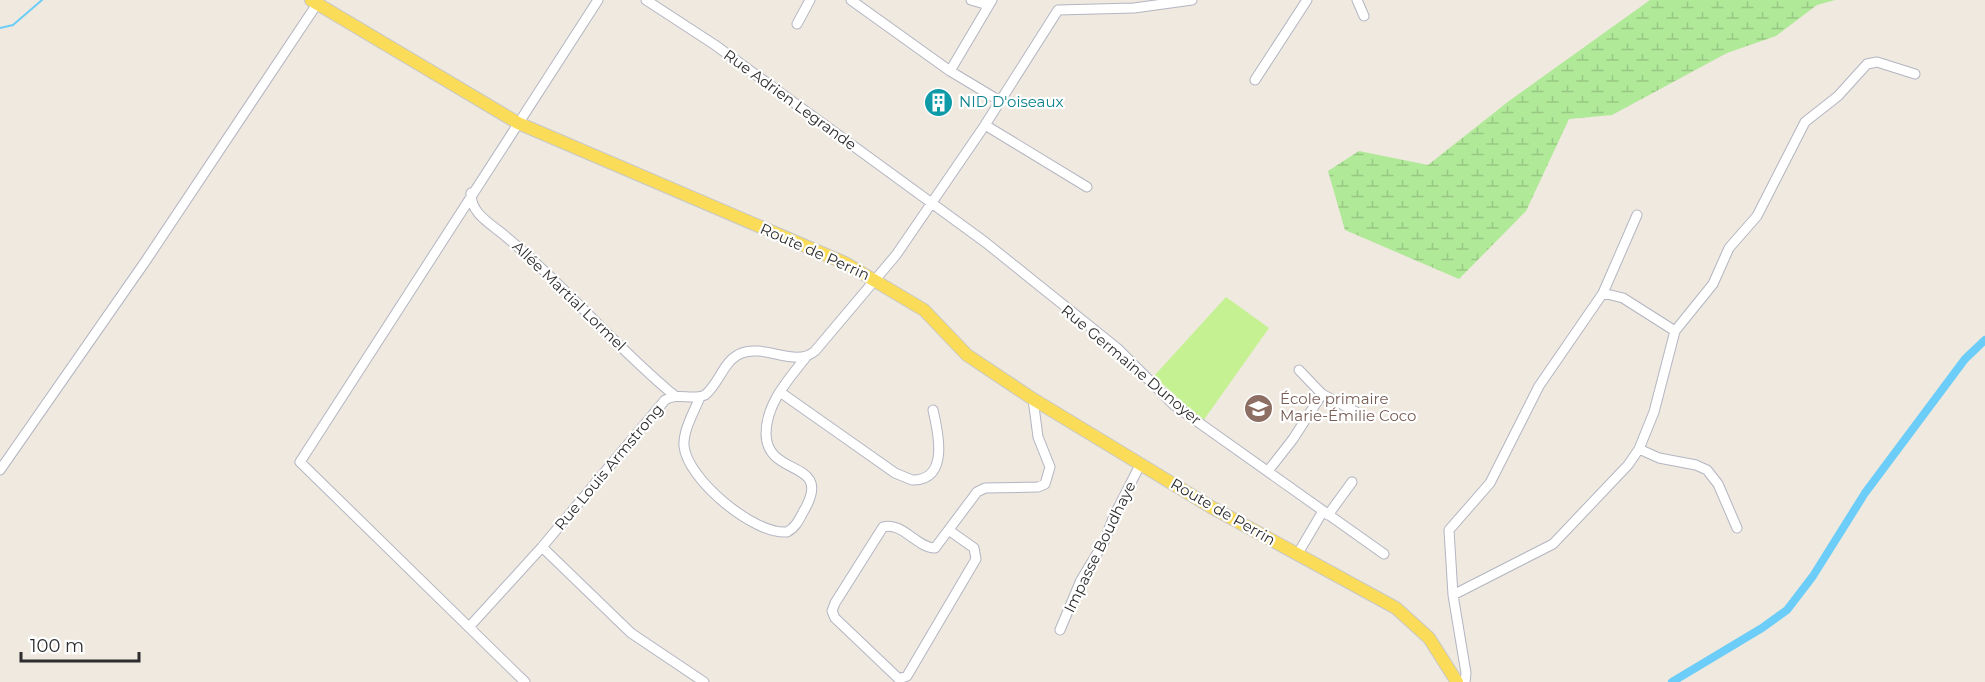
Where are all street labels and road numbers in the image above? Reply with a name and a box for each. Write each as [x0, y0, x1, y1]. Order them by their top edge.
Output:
street label: Rue Adrien Legrande [720, 45, 860, 154]
street label: Route de Perrin [757, 219, 873, 284]
street label: Allée Martial Lormel [509, 237, 630, 355]
street label: Rue Germaine Dunoyer [1057, 300, 1205, 429]
street label: Rue Louis Armstrong [550, 400, 667, 534]
street label: Route de Perrin [1167, 474, 1279, 549]
street label: Impasse Boudhaye [1060, 478, 1140, 616]

